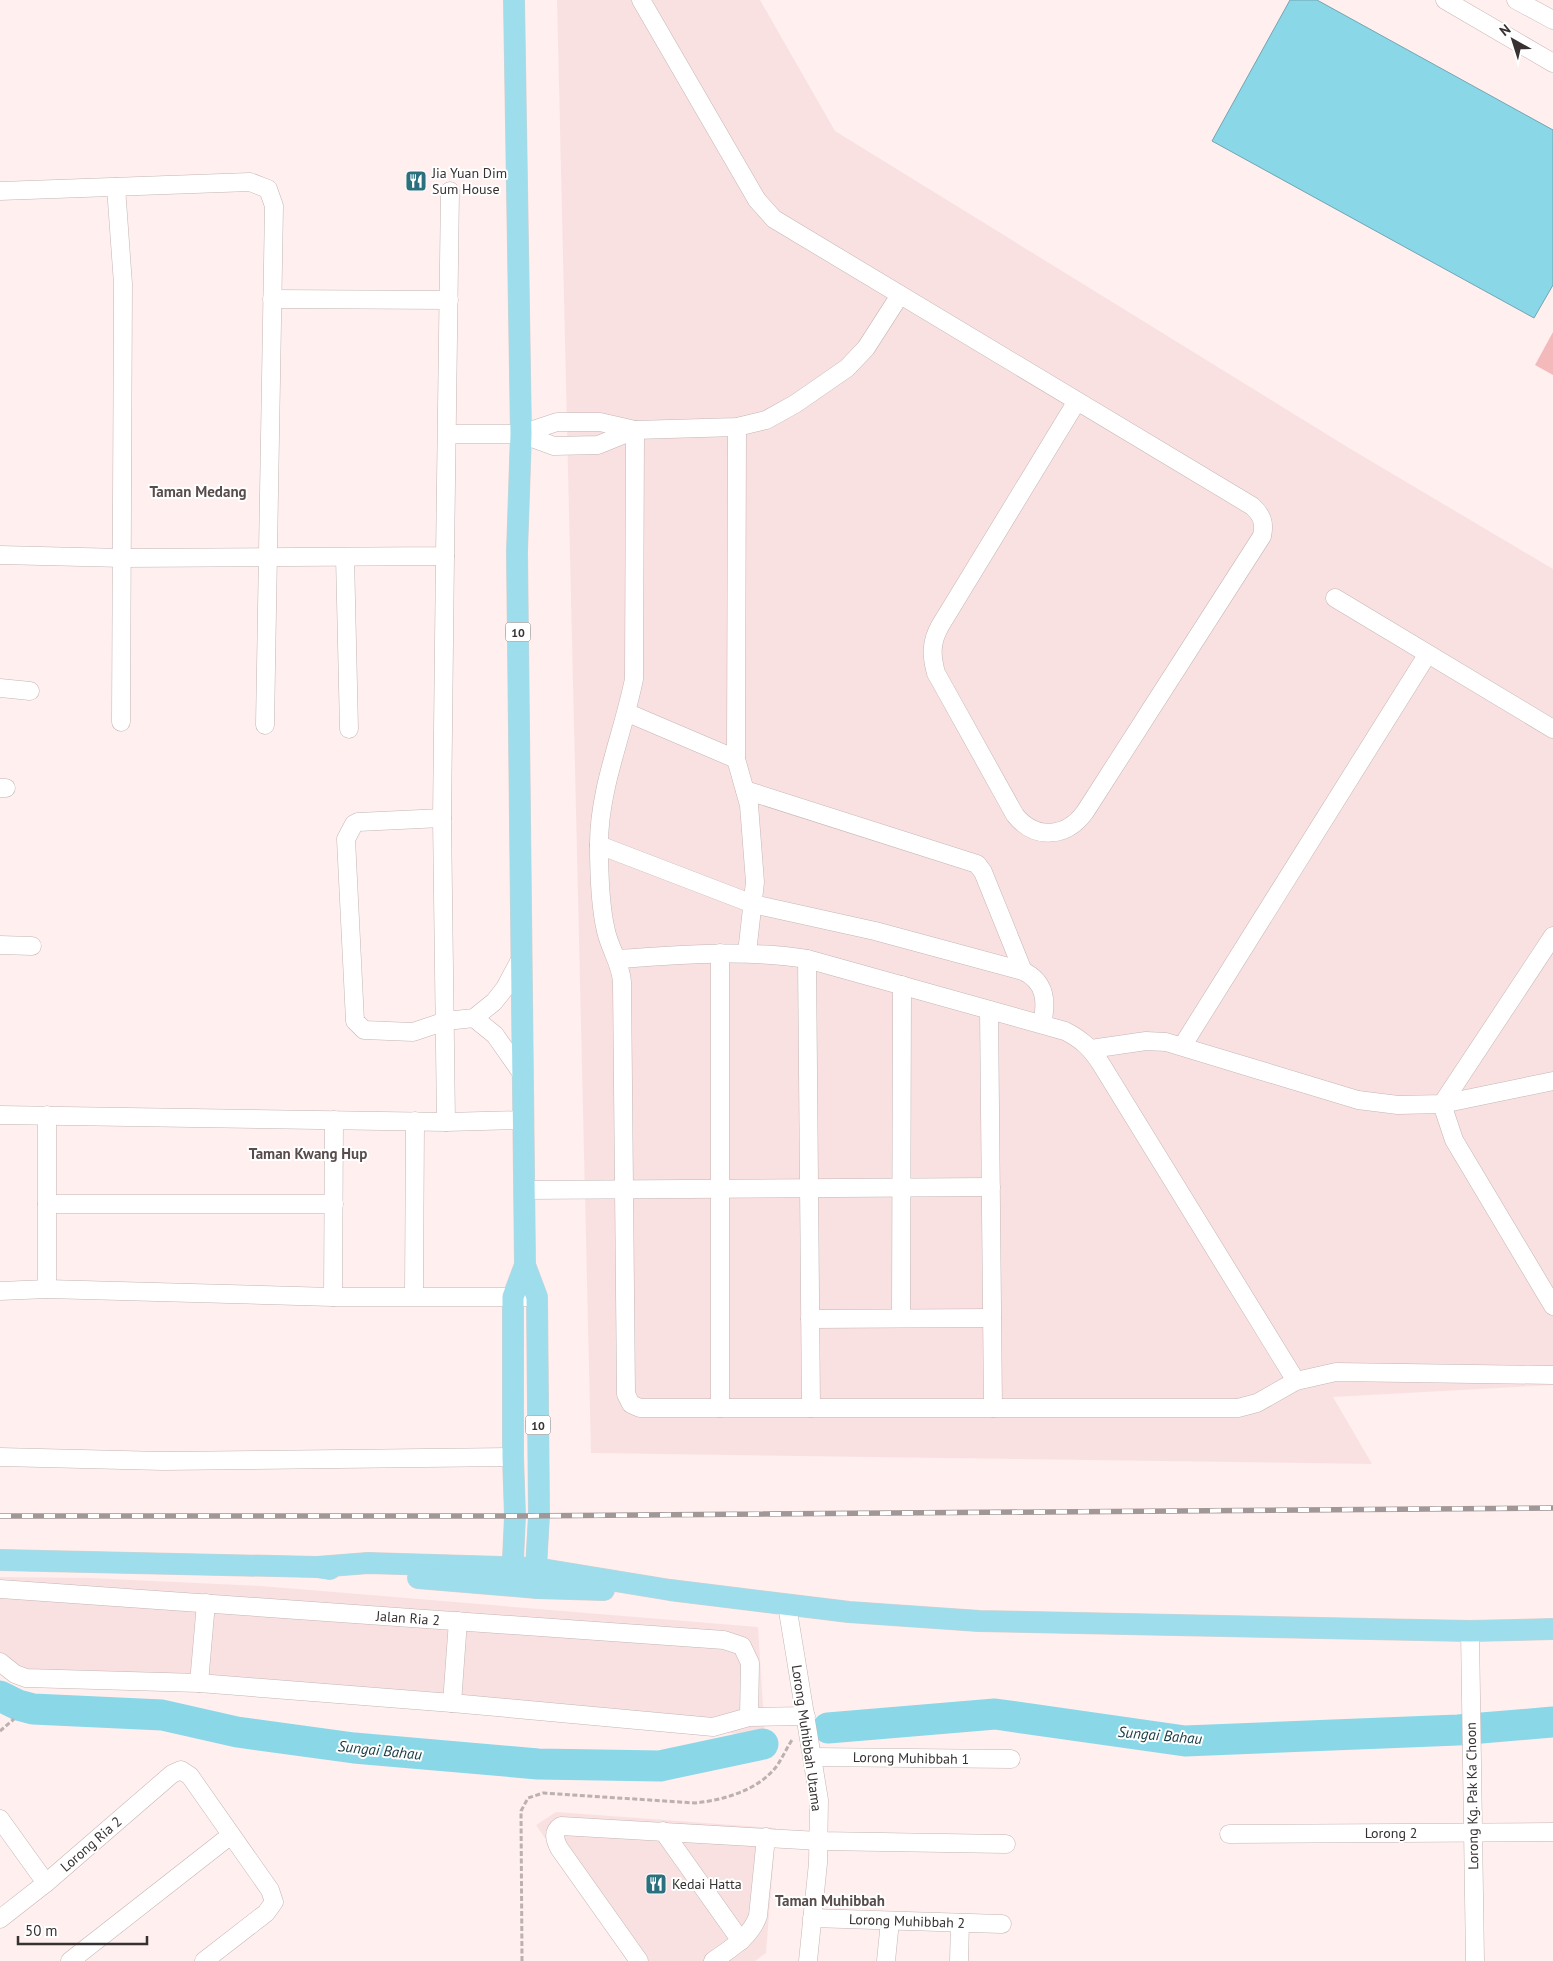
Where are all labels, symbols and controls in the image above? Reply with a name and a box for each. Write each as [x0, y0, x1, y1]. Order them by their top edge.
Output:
north arrow [1488, 15, 1538, 65]
text: N [1496, 20, 1514, 40]
place label: Jia Yuan Dim Sum House [431, 164, 507, 198]
restaurant icon: Jia Yuan Dim Sum House [404, 169, 428, 193]
district label: Taman Medang [149, 482, 247, 501]
road number: 10 [506, 622, 530, 642]
district label: Taman Kwang Hup [249, 1144, 367, 1163]
road number: 10 [526, 1416, 550, 1434]
street label: Jalan Ria 2 [375, 1607, 440, 1629]
street label: Lorong Muhibbah Utama [788, 1664, 826, 1812]
water label: Sungai Bahau [1117, 1722, 1203, 1748]
street label: Lorong Kg. Pak Ka Choon [1462, 1722, 1482, 1870]
water label: Sungai Bahau [337, 1736, 423, 1764]
street label: Lorong Muhibbah 1 [853, 1748, 969, 1768]
street label: Lorong Ria 2 [57, 1812, 125, 1876]
street label: Lorong 2 [1365, 1824, 1417, 1842]
restaurant icon: Kedai Hatta [644, 1872, 668, 1896]
place label: Kedai Hatta [672, 1875, 742, 1893]
district label: Taman Muhibbah [775, 1891, 885, 1910]
street label: Lorong Muhibbah 2 [849, 1910, 965, 1932]
scale bar [18, 1914, 146, 1946]
text: 50 m [25, 1921, 58, 1940]

